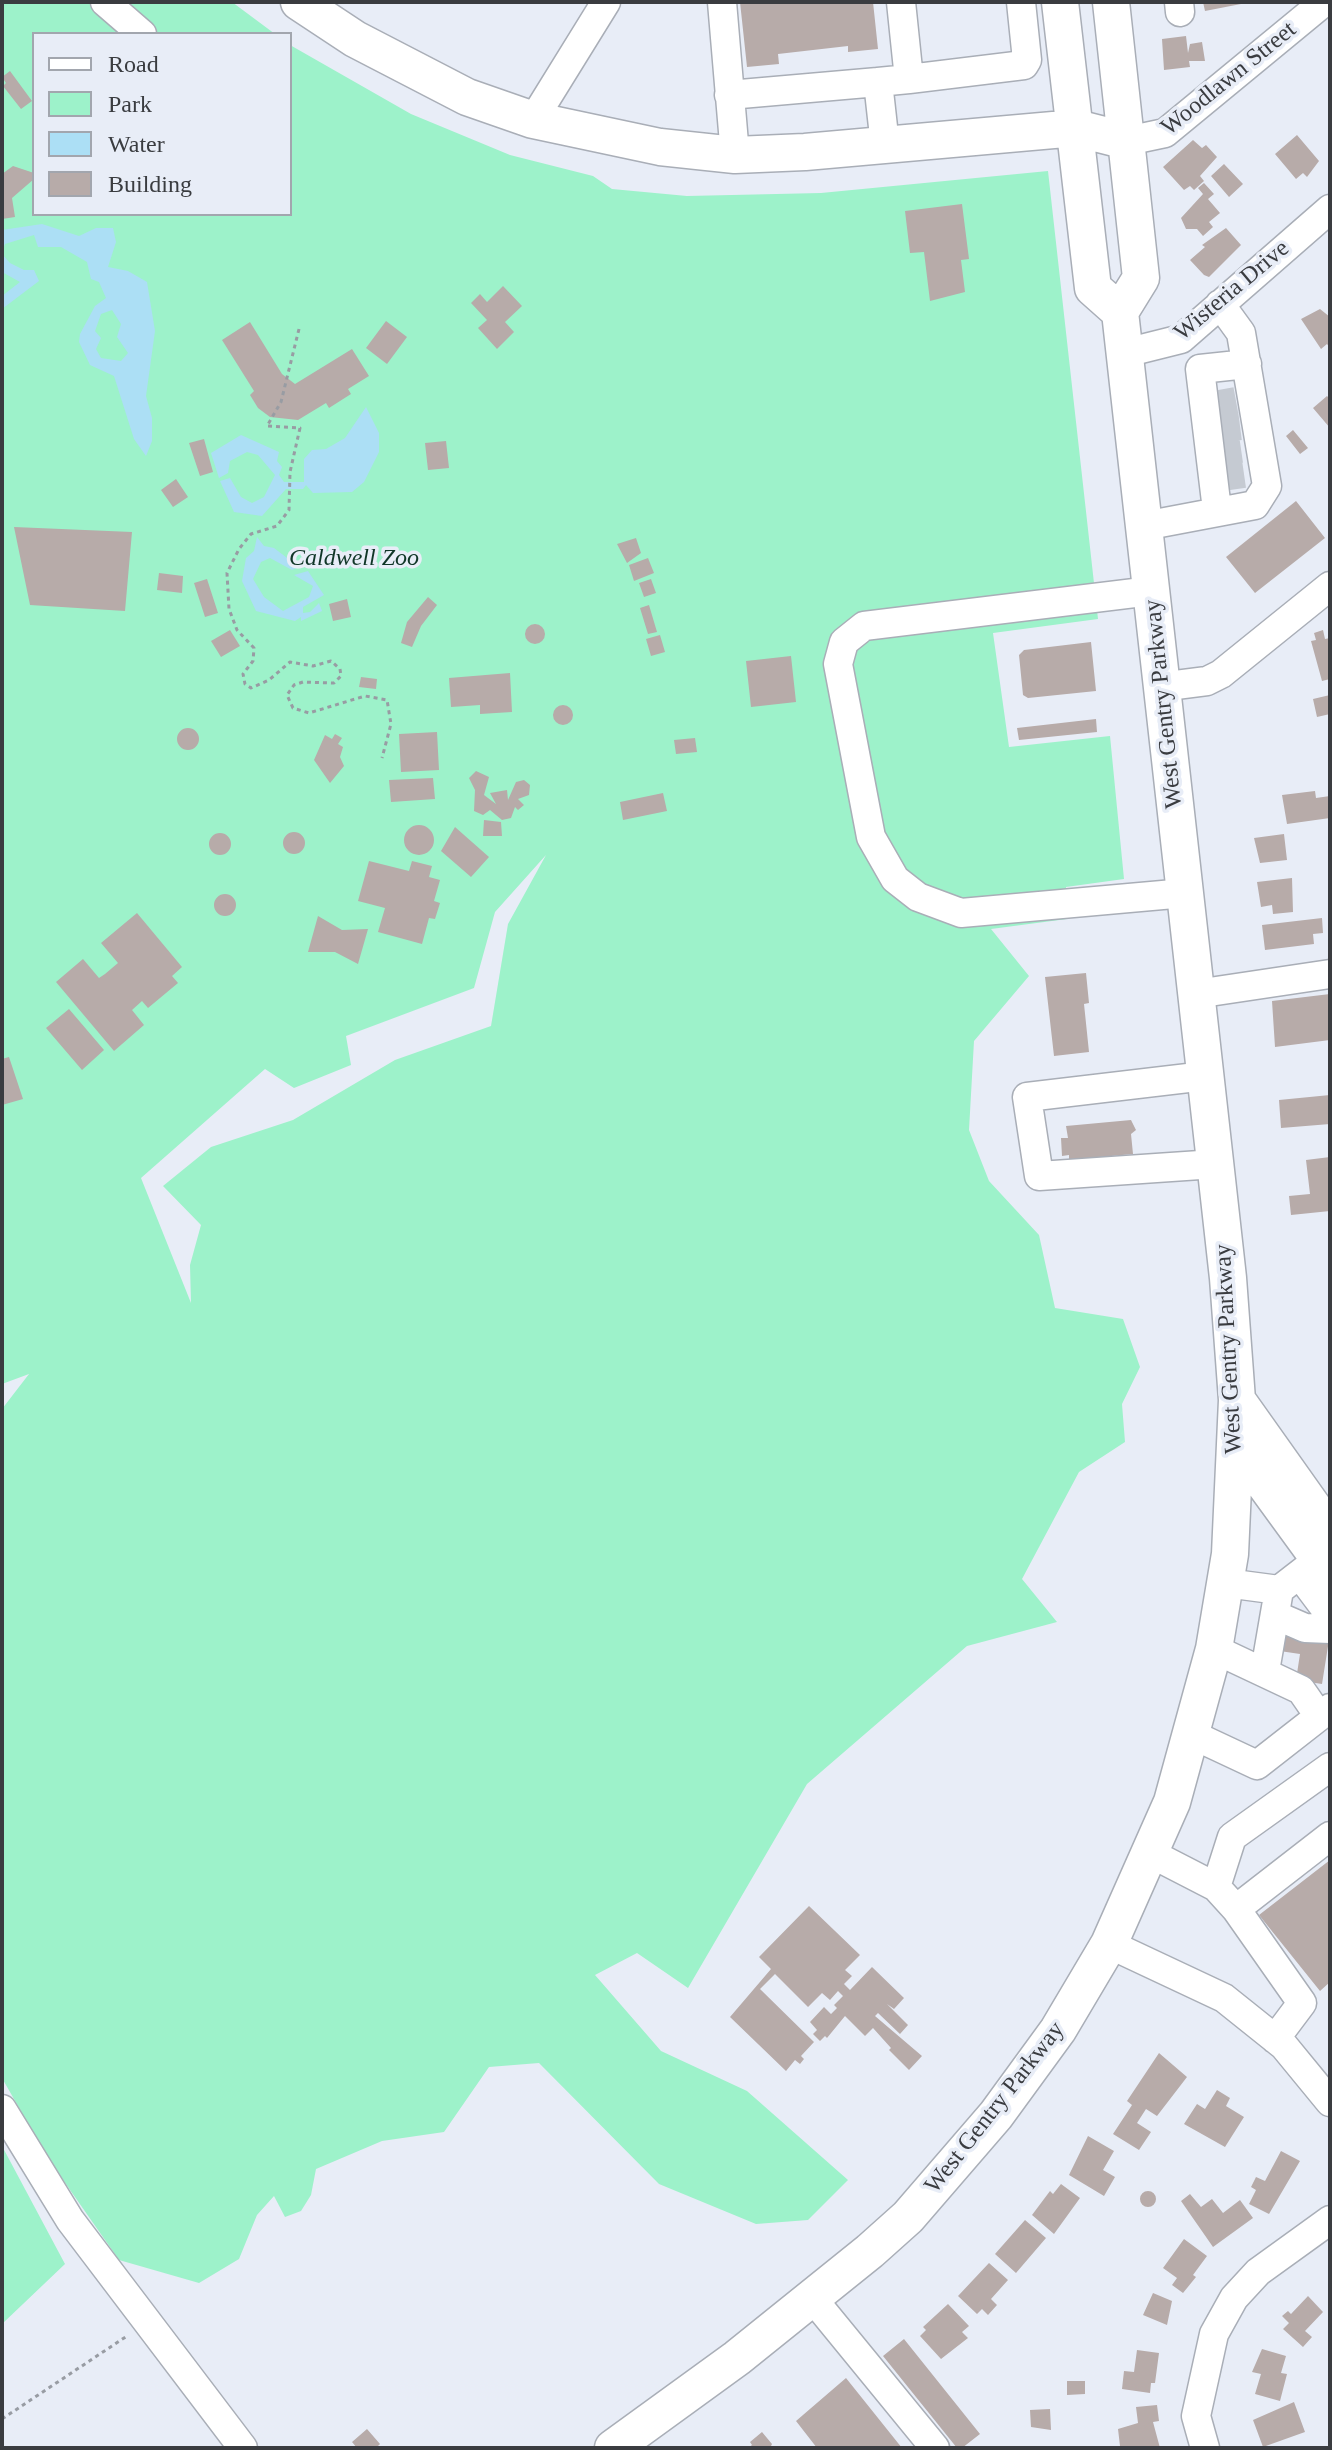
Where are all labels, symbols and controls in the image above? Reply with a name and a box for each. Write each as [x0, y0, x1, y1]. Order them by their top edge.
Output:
street label: Woodlawn Street [1156, 16, 1302, 142]
legend [32, 32, 292, 216]
text: Road [108, 51, 159, 77]
text: Park [108, 91, 152, 117]
text: Water [108, 131, 165, 157]
text: Building [108, 171, 192, 197]
street label: Wisteria Drive [1169, 235, 1295, 347]
park label: Caldwell Zoo [289, 545, 419, 573]
street label: West Gentry Parkway [1139, 598, 1189, 810]
street label: West Gentry Parkway [1209, 1243, 1249, 1455]
street label: West Gentry Parkway [919, 2016, 1071, 2200]

